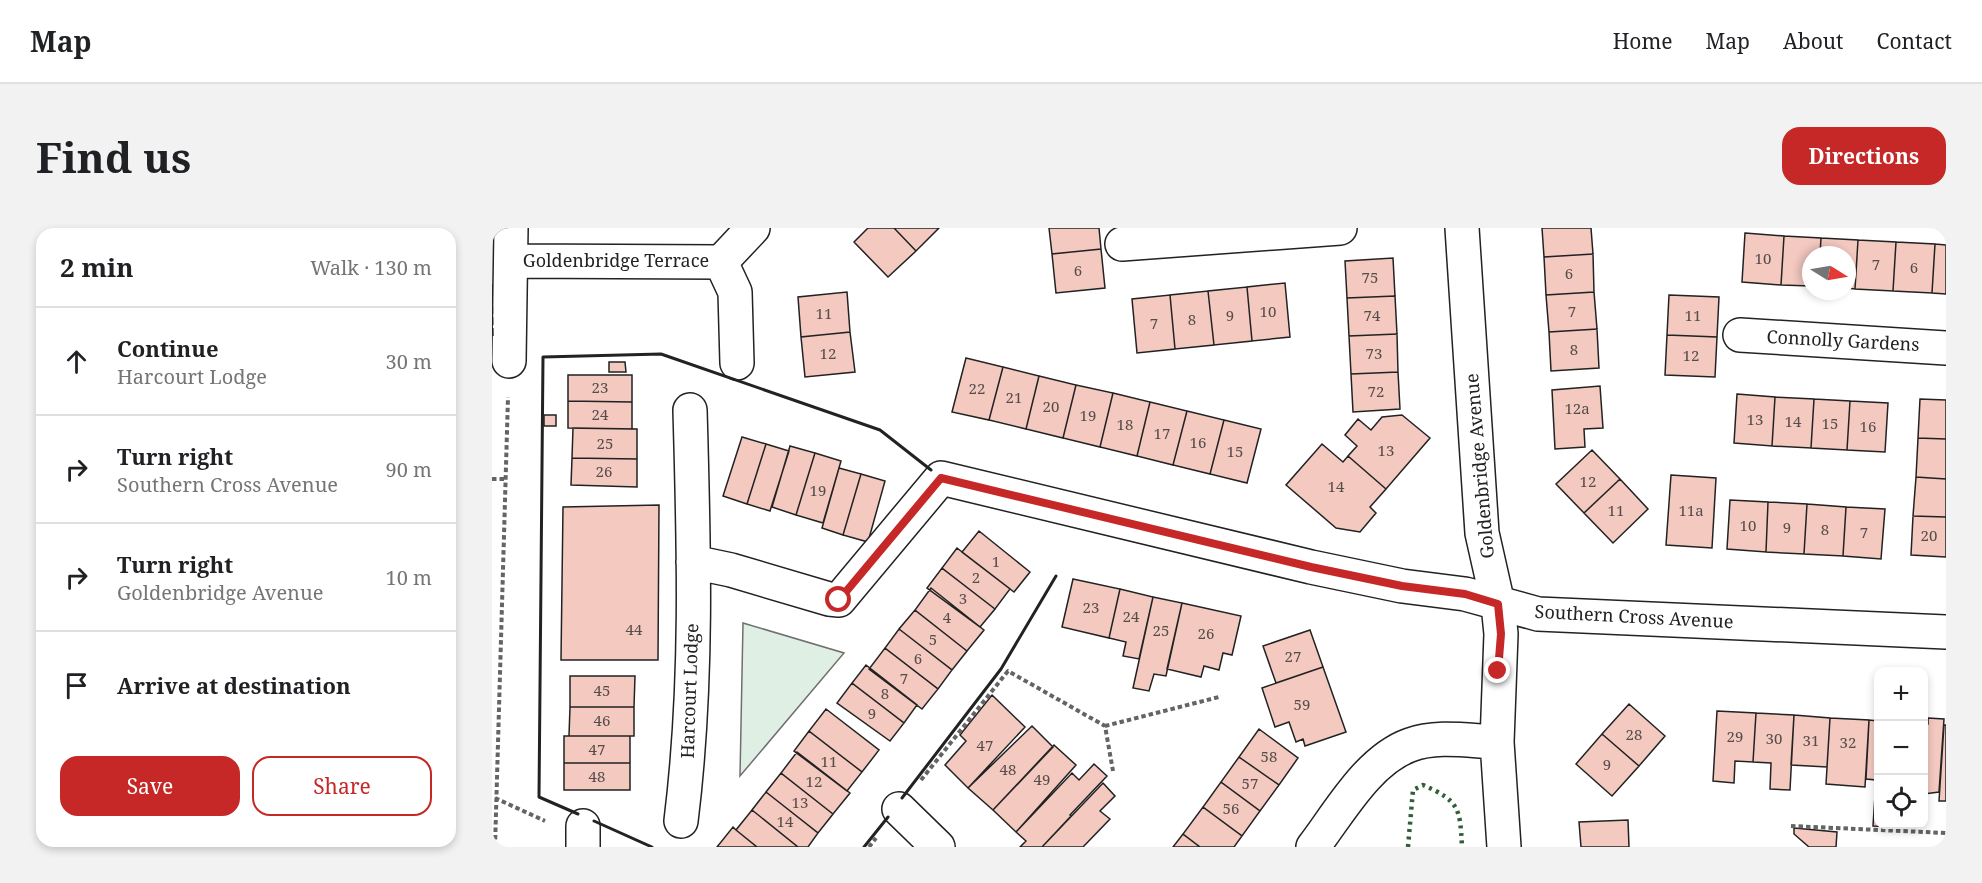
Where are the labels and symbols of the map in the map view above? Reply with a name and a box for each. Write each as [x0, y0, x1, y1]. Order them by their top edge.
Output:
north arrow [1802, 246, 1856, 300]
street label: Goldenbridge Terrace [523, 248, 709, 272]
house number: 10 [1755, 248, 1771, 268]
house number: 7 [1872, 254, 1880, 274]
house number: 6 [1910, 257, 1918, 277]
house number: 6 [1074, 260, 1082, 280]
house number: 6 [1565, 263, 1573, 283]
house number: 75 [1362, 267, 1378, 287]
house number: 10 [1260, 301, 1276, 321]
house number: 7 [1568, 301, 1576, 321]
house number: 11 [816, 303, 832, 323]
house number: 9 [1226, 305, 1234, 325]
house number: 74 [1364, 305, 1381, 325]
house number: 11 [1685, 305, 1701, 325]
house number: 8 [1188, 309, 1196, 329]
house number: 7 [1150, 313, 1158, 333]
street label: Connolly Gardens [1766, 324, 1920, 356]
house number: 8 [1570, 339, 1578, 359]
house number: 12 [820, 343, 836, 363]
house number: 73 [1366, 343, 1382, 363]
house number: 12 [1683, 345, 1699, 365]
street label: Goldenbridge Avenue [1459, 373, 1499, 560]
house number: 23 [592, 377, 608, 397]
house number: 22 [969, 378, 985, 398]
house number: 72 [1368, 381, 1384, 401]
house number: 21 [1006, 387, 1022, 407]
house number: 20 [1043, 396, 1059, 416]
house number: 12a [1564, 398, 1590, 418]
house number: 24 [592, 404, 609, 424]
house number: 19 [1080, 405, 1096, 425]
house number: 13 [1747, 409, 1763, 429]
house number: 14 [1785, 411, 1802, 431]
house number: 15 [1822, 413, 1838, 433]
house number: 18 [1117, 414, 1133, 434]
house number: 16 [1860, 416, 1876, 436]
house number: 17 [1154, 423, 1170, 443]
house number: 16 [1190, 432, 1206, 452]
house number: 25 [597, 433, 613, 453]
house number: 13 [1378, 440, 1394, 460]
house number: 15 [1227, 441, 1243, 461]
house number: 26 [596, 461, 612, 481]
house number: 12 [1580, 471, 1596, 491]
house number: 14 [1328, 476, 1345, 496]
house number: 19 [810, 480, 826, 500]
house number: 11 [1608, 500, 1624, 520]
house number: 11a [1678, 500, 1704, 520]
house number: 10 [1740, 515, 1756, 535]
house number: 9 [1783, 517, 1791, 537]
house number: 8 [1821, 519, 1829, 539]
house number: 7 [1860, 522, 1868, 542]
house number: 20 [1921, 525, 1937, 545]
house number: 1 [992, 551, 1000, 571]
house number: 2 [972, 567, 980, 587]
route start [825, 586, 851, 612]
house number: 3 [959, 588, 967, 608]
house number: 23 [1083, 597, 1099, 617]
street label: Southern Cross Avenue [1534, 599, 1734, 633]
house number: 24 [1123, 606, 1140, 626]
house number: 4 [943, 607, 952, 627]
house number: 44 [626, 619, 643, 639]
house number: 25 [1153, 620, 1169, 640]
street label: Harcourt Lodge [675, 623, 703, 759]
house number: 26 [1198, 623, 1214, 643]
house number: 5 [929, 629, 937, 649]
house number: 27 [1285, 646, 1301, 666]
house number: 6 [914, 648, 922, 668]
route end [1484, 657, 1510, 683]
house number: 7 [900, 668, 908, 688]
house number: 45 [594, 680, 610, 700]
house number: 8 [881, 683, 889, 703]
house number: 59 [1294, 694, 1310, 714]
house number: 9 [868, 703, 876, 723]
house number: 46 [594, 710, 610, 730]
house number: 28 [1626, 724, 1642, 744]
house number: 29 [1727, 726, 1743, 746]
house number: 30 [1766, 728, 1782, 748]
house number: 31 [1803, 730, 1819, 750]
house number: 32 [1840, 732, 1856, 752]
house number: 47 [977, 735, 993, 755]
house number: 47 [589, 739, 605, 759]
house number: 58 [1261, 746, 1277, 766]
house number: 11 [821, 751, 837, 771]
house number: 9 [1603, 754, 1611, 774]
house number: 48 [1000, 759, 1016, 779]
house number: 48 [589, 766, 605, 786]
house number: 49 [1034, 769, 1050, 789]
house number: 12 [806, 771, 822, 791]
house number: 57 [1242, 773, 1258, 793]
house number: 13 [792, 792, 808, 812]
house number: 56 [1223, 798, 1239, 818]
house number: 14 [777, 811, 794, 831]

